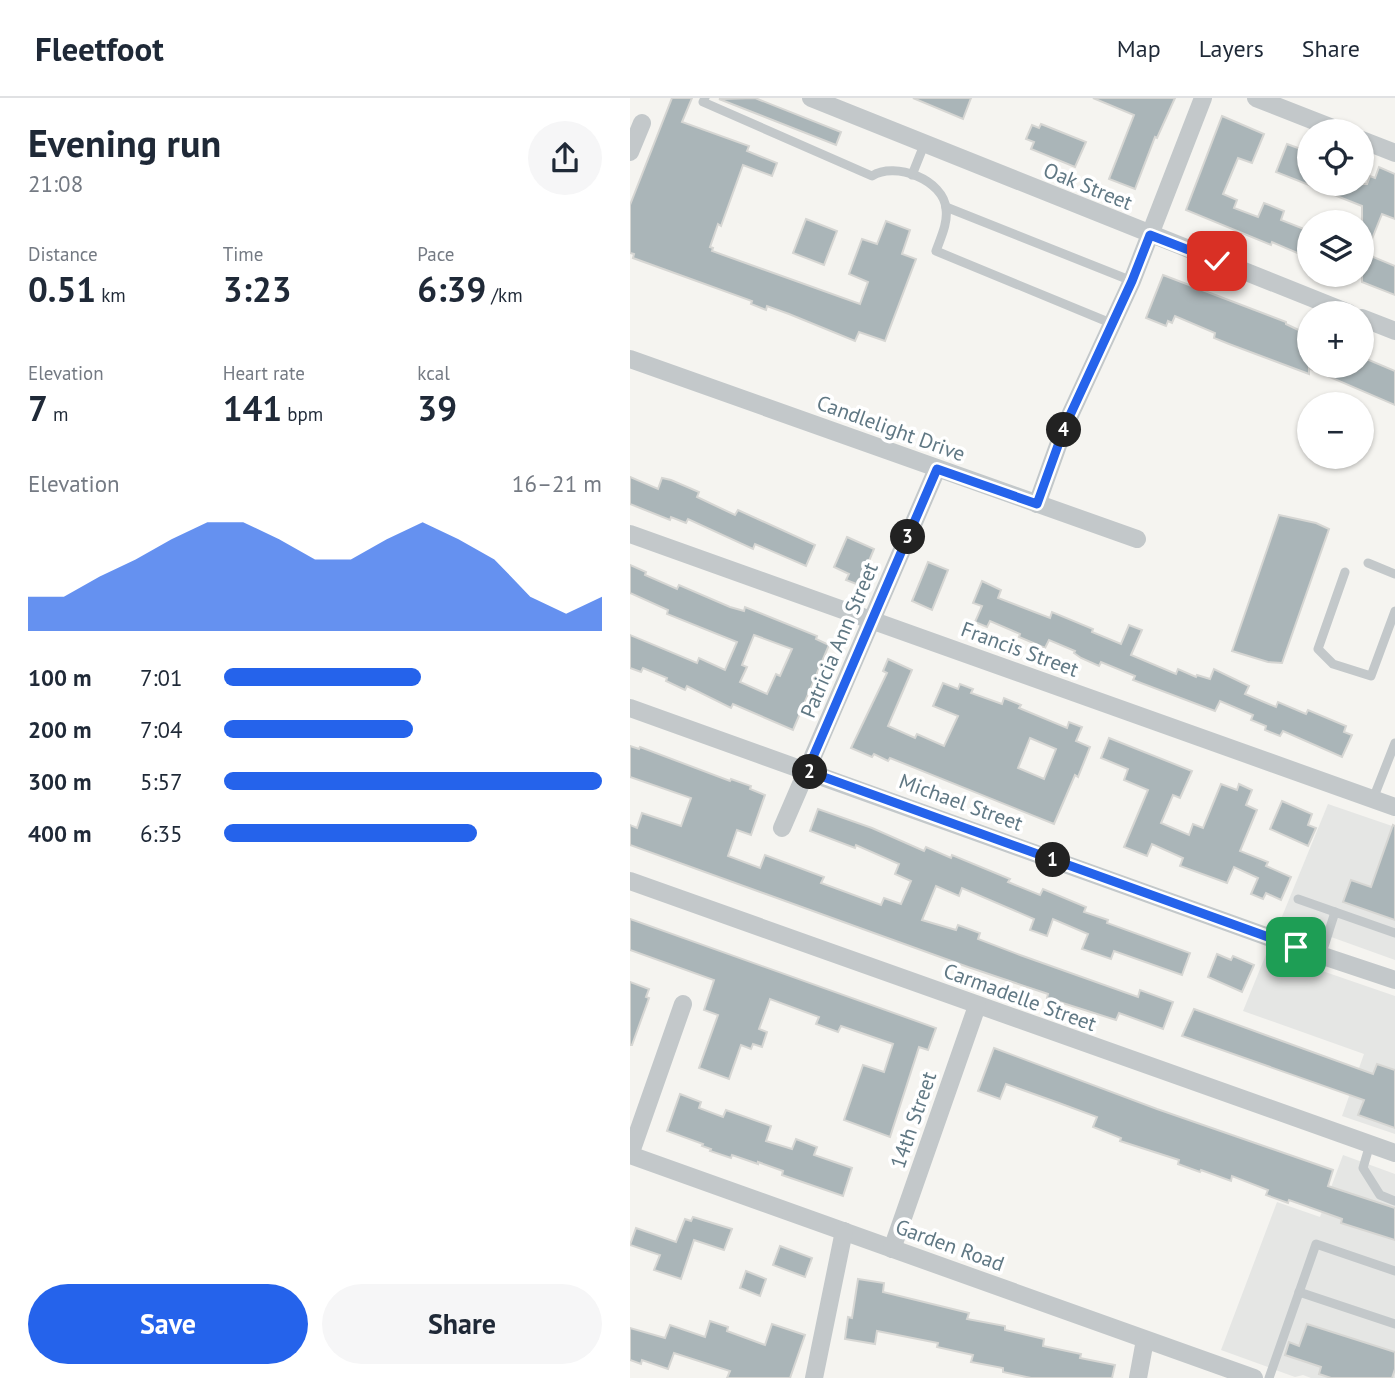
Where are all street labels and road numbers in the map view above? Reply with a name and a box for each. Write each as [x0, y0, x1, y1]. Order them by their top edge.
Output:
street label: Oak Street [1040, 156, 1136, 216]
street label: Candlelight Drive [813, 389, 969, 467]
street label: Patricia Ann Street [794, 558, 884, 722]
street label: Francis Street [958, 615, 1082, 683]
street label: Michael Street [895, 767, 1027, 837]
street label: Carmadelle Street [940, 957, 1100, 1037]
street label: 14th Street [884, 1068, 942, 1172]
street label: Garden Road [892, 1213, 1008, 1277]

